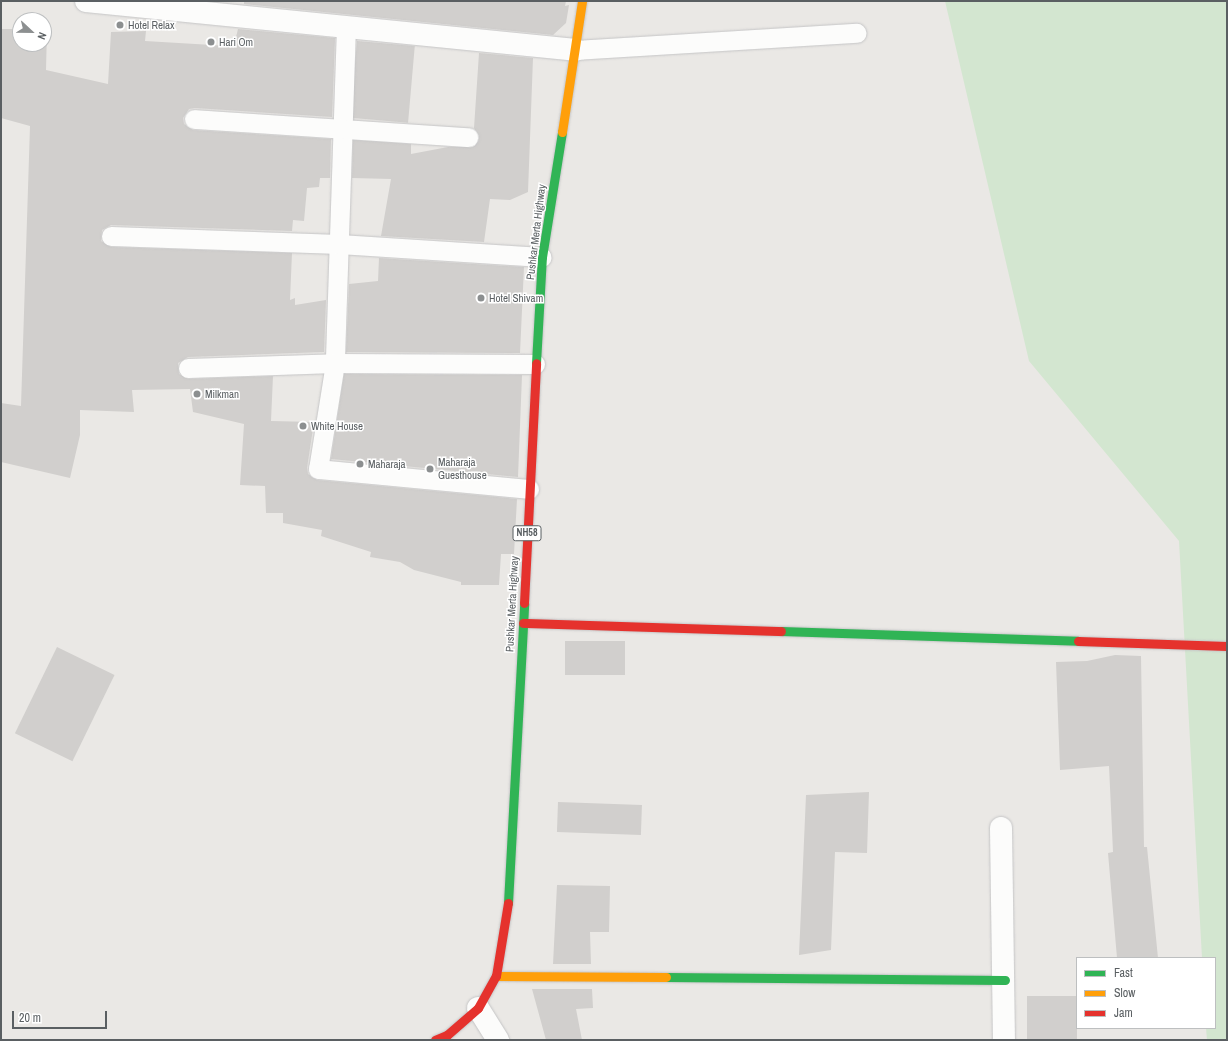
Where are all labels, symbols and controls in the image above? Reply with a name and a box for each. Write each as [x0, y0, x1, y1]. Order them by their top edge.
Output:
north arrow [12, 12, 52, 52]
place label: Hotel Relax [128, 18, 175, 32]
marker: Hotel Relax [115, 20, 125, 30]
text: N [34, 30, 50, 42]
place label: Hari Om [219, 35, 253, 49]
marker: Hari Om [206, 37, 216, 47]
street label: Pushkar Merta Highway [524, 183, 548, 281]
place label: Hotel Shivam [489, 291, 543, 305]
marker: Hotel Shivam [476, 293, 486, 303]
place label: Milkman [205, 387, 239, 401]
marker: Milkman [192, 389, 202, 399]
place label: White House [311, 419, 363, 433]
marker: White House [298, 421, 308, 431]
place label: Maharaja Guesthouse [438, 456, 487, 482]
place label: Maharaja [368, 457, 406, 471]
marker: Maharaja [355, 459, 365, 469]
marker: Maharaja Guesthouse [425, 464, 435, 474]
road number: NH58 [512, 525, 542, 541]
street label: Pushkar Merta Highway [503, 556, 521, 652]
legend [1076, 957, 1216, 1029]
text: Fast [1114, 965, 1133, 981]
text: Slow [1114, 985, 1135, 1001]
scale bar [14, 1003, 109, 1029]
text: Jam [1114, 1005, 1133, 1021]
text: 20 m [19, 1010, 41, 1026]

